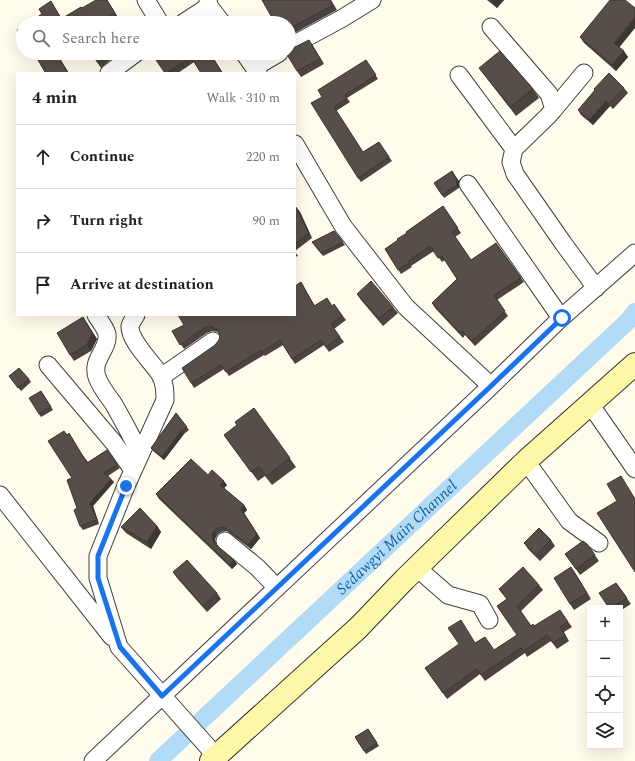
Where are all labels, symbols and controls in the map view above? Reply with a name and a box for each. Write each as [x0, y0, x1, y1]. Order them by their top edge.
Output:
search box [16, 16, 296, 60]
icon: search [30, 27, 52, 49]
text: Search here [62, 27, 140, 50]
text: 4 min [32, 85, 77, 111]
text: Walk · 310 m [206, 88, 280, 108]
text: Continue [70, 145, 135, 168]
icon: ahead [32, 146, 54, 168]
text: 220 m [246, 147, 280, 167]
text: Turn right [70, 209, 143, 232]
icon: right [32, 210, 54, 232]
text: 90 m [253, 211, 280, 231]
text: Arrive at destination [70, 273, 214, 296]
icon: arrive [32, 274, 54, 296]
route start [553, 309, 571, 327]
water label: Sedawgyi Main Channel [331, 475, 463, 600]
route end [117, 477, 135, 495]
map controls [587, 605, 623, 749]
button: + [587, 605, 623, 641]
button: − [587, 641, 623, 677]
button: locate [587, 677, 623, 713]
button: layers [587, 713, 623, 749]

